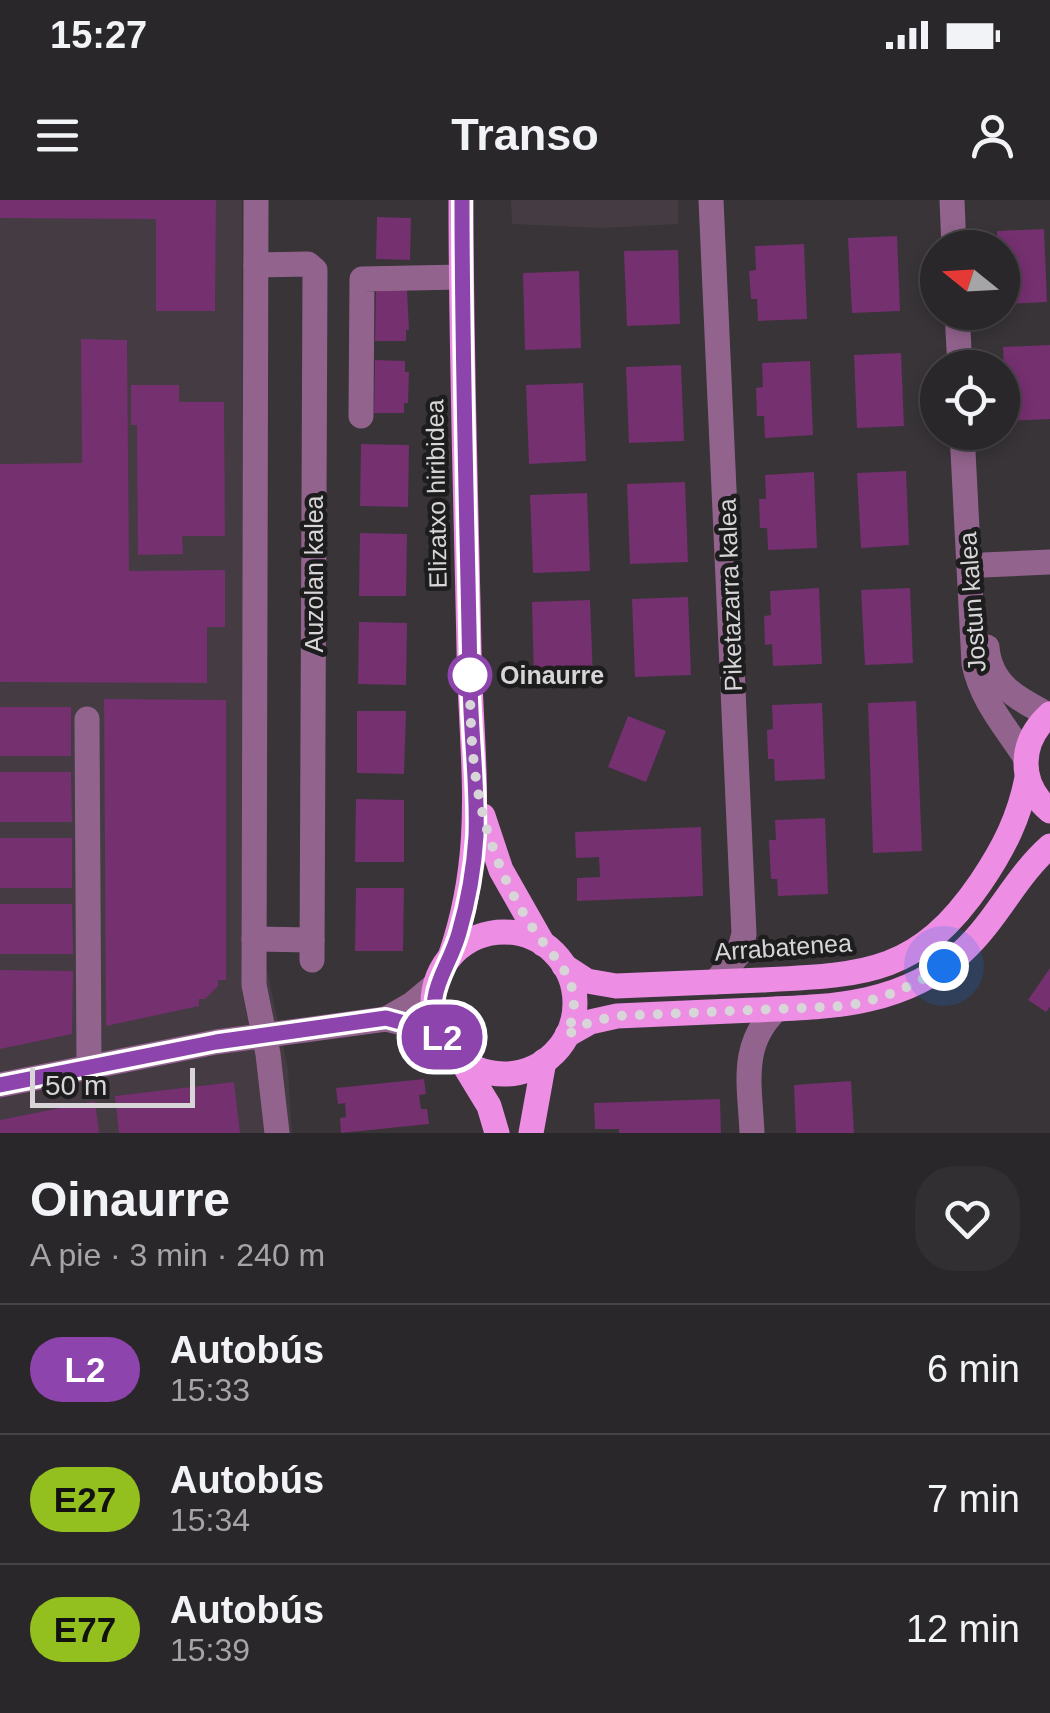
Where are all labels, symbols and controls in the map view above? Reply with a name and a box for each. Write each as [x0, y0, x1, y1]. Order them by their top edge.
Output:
text: 15:27 [50, 14, 147, 56]
icon: menu [30, 108, 85, 163]
icon: person [965, 108, 1020, 163]
text: Transo [451, 109, 599, 160]
north arrow [920, 230, 1020, 330]
map controls [920, 230, 1020, 450]
button: locate [920, 350, 1020, 450]
street label: Elizatxo hiribidea [420, 399, 452, 589]
street label: Auzolan kalea [300, 495, 328, 653]
street label: Piketazarra kalea [713, 498, 747, 692]
street label: Jostun kalea [953, 531, 991, 673]
marker: Oinaurre [449, 654, 491, 696]
place label: Oinaurre [500, 661, 604, 689]
street label: Arrabatenea [713, 928, 853, 966]
your location [919, 941, 969, 991]
line badge: L2 [397, 1004, 487, 1070]
text: L2 [422, 1018, 462, 1057]
scale bar [30, 1063, 195, 1108]
text: 50 m [45, 1070, 107, 1101]
button: heart [915, 1166, 1020, 1271]
text: Oinaurre [30, 1173, 230, 1226]
text: A pie · 3 min · 240 m [30, 1237, 325, 1273]
text: Autobús [170, 1329, 324, 1371]
text: 6 min [927, 1348, 1020, 1390]
text: L2 [65, 1350, 105, 1389]
text: 15:33 [170, 1372, 250, 1408]
text: Autobús [170, 1459, 324, 1501]
text: 7 min [927, 1478, 1020, 1520]
text: E27 [54, 1480, 116, 1519]
text: 15:34 [170, 1502, 250, 1538]
text: Autobús [170, 1589, 324, 1631]
text: 12 min [906, 1608, 1020, 1650]
text: E77 [54, 1610, 116, 1649]
text: 15:39 [170, 1632, 250, 1668]

